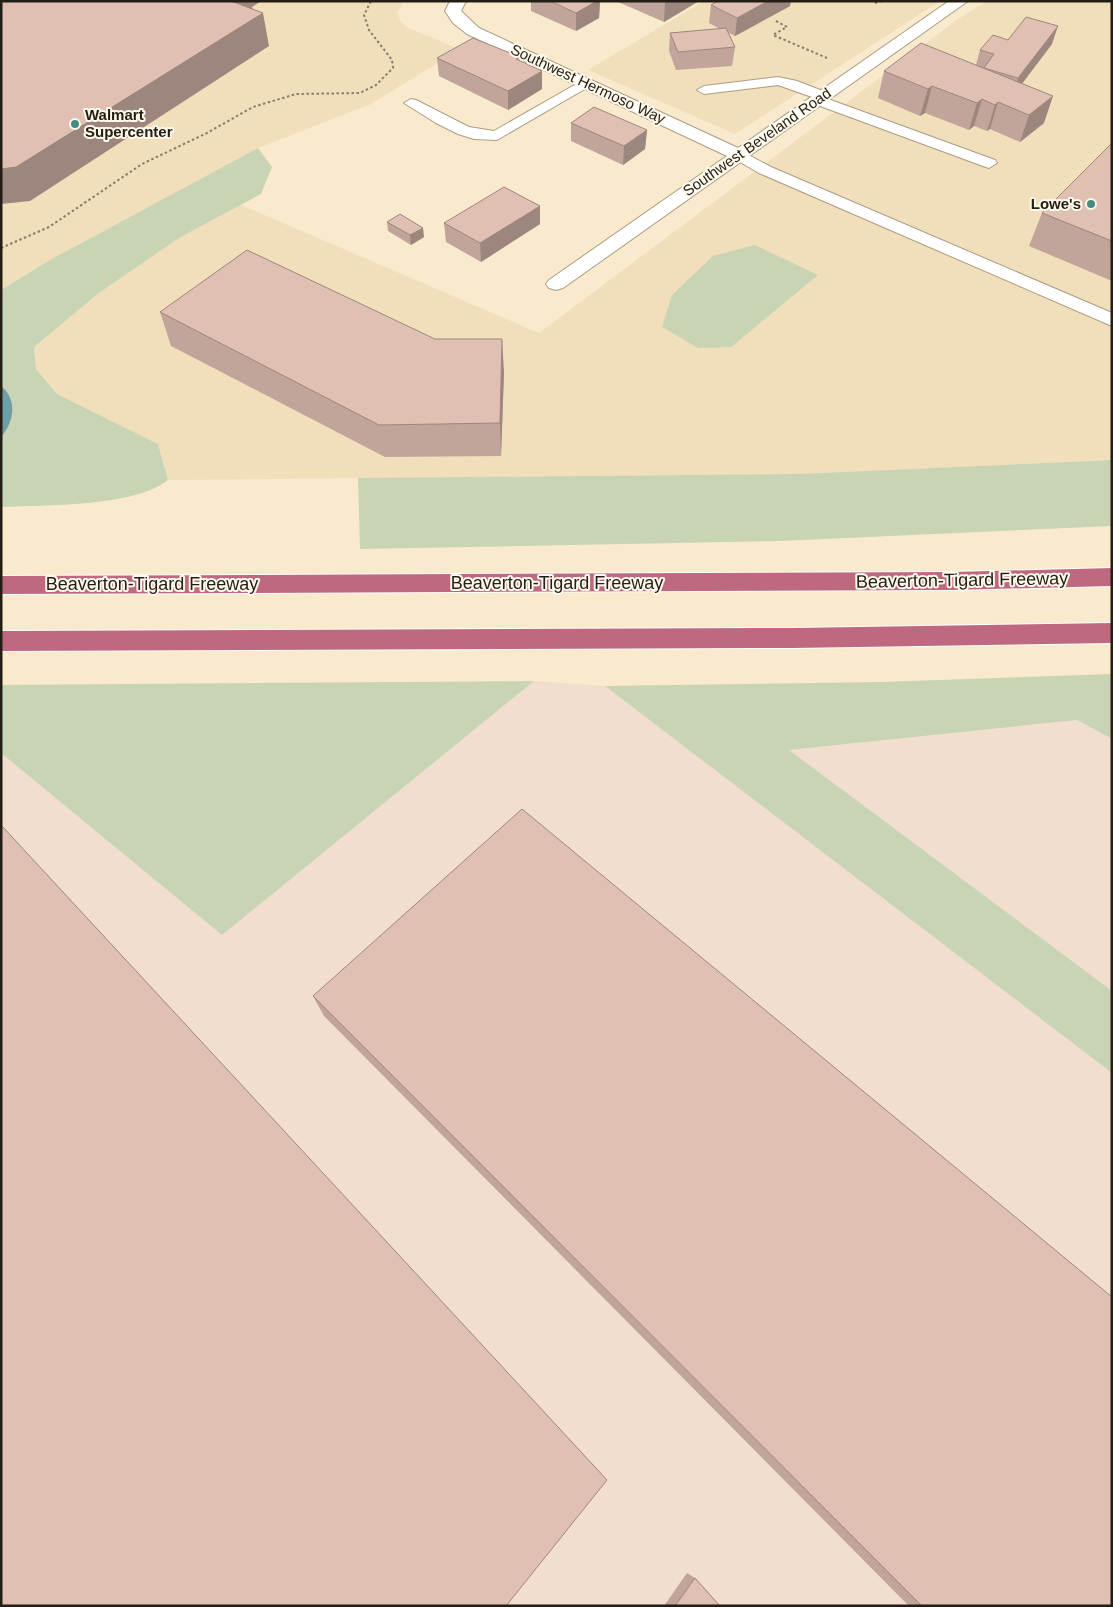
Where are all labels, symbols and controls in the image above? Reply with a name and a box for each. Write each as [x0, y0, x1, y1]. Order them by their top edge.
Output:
street label: Southwest Hermoso Way [508, 40, 669, 127]
street label: Southwest Beveland Road [679, 84, 834, 199]
place label: Walmart Supercenter [85, 106, 173, 140]
marker: Walmart Supercenter [69, 118, 81, 130]
place label: Lowe's [1031, 195, 1081, 212]
marker: Lowe's [1085, 198, 1097, 210]
street label: Beaverton-Tigard Freeway [856, 568, 1068, 592]
street label: Beaverton-Tigard Freeway [451, 573, 663, 593]
street label: Beaverton-Tigard Freeway [46, 574, 258, 594]

